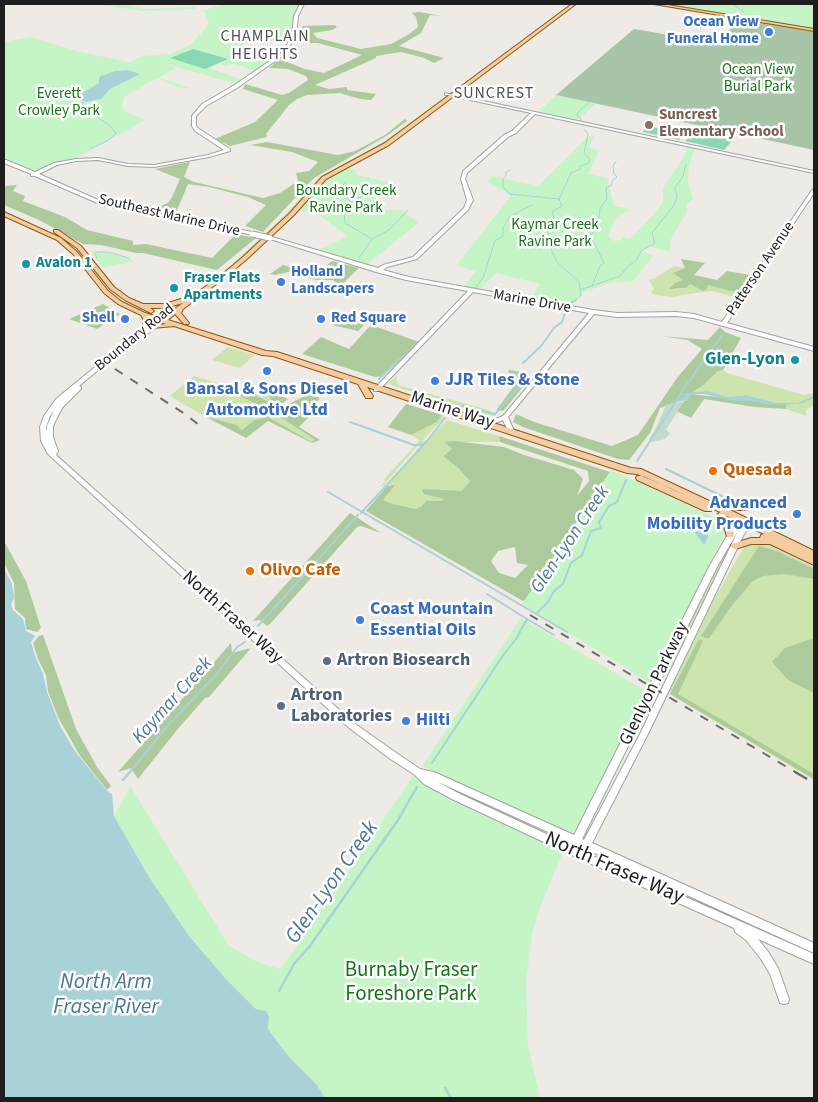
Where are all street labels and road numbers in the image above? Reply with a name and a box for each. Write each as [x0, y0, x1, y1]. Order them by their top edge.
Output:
street label: Southeast Marine Drive [96, 191, 242, 241]
street label: Patterson Avenue [723, 219, 799, 319]
street label: Marine Drive [492, 286, 572, 318]
street label: Boundary Road [92, 300, 178, 376]
street label: Marine Way [408, 387, 496, 435]
street label: North Fraser Way [177, 567, 287, 669]
street label: Glenlyon Parkway [616, 619, 694, 749]
street label: North Fraser Way [541, 827, 687, 911]

